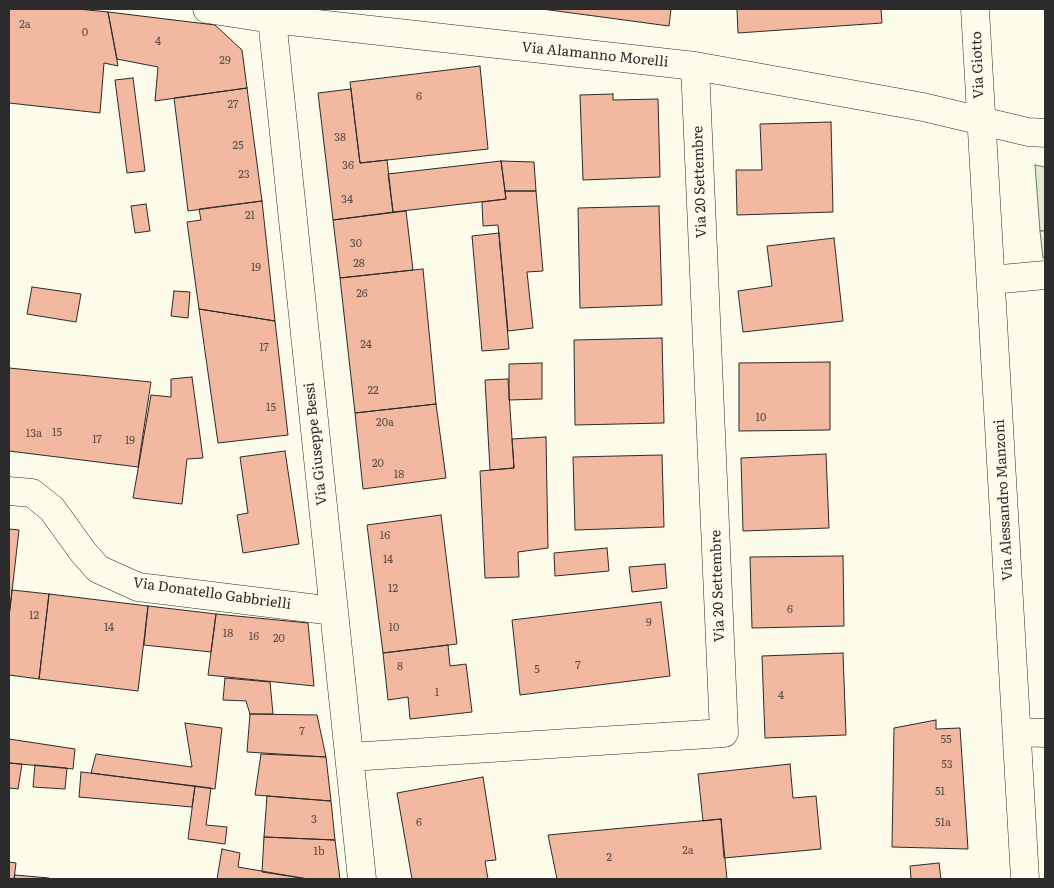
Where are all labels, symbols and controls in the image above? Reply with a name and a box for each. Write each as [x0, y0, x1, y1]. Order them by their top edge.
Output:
house number: 2a [19, 18, 31, 32]
house number: 0 [82, 26, 88, 40]
street label: Via Giotto [968, 31, 988, 99]
house number: 4 [155, 35, 161, 49]
street label: Via Alamanno Morelli [521, 39, 669, 71]
house number: 29 [219, 54, 231, 68]
house number: 6 [416, 90, 422, 104]
house number: 27 [227, 98, 239, 112]
street label: Via 20 Settembre [690, 126, 710, 238]
house number: 38 [334, 131, 346, 145]
house number: 25 [232, 139, 244, 153]
house number: 36 [342, 159, 354, 173]
house number: 23 [238, 168, 250, 182]
house number: 34 [341, 193, 353, 207]
house number: 21 [245, 209, 255, 223]
house number: 30 [350, 237, 362, 251]
house number: 28 [353, 257, 365, 271]
house number: 19 [251, 261, 261, 275]
house number: 26 [356, 287, 368, 301]
house number: 24 [360, 338, 372, 352]
house number: 17 [259, 341, 269, 355]
street label: Via Giuseppe Bessi [301, 382, 331, 506]
house number: 22 [367, 384, 379, 398]
house number: 15 [266, 401, 276, 415]
house number: 10 [756, 411, 766, 425]
house number: 20a [376, 416, 394, 430]
street label: Via Alessandro Manzoni [991, 419, 1017, 581]
house number: 15 [52, 426, 62, 440]
house number: 13a [26, 427, 42, 441]
house number: 17 [92, 433, 102, 447]
house number: 19 [125, 434, 135, 448]
house number: 20 [372, 457, 384, 471]
house number: 18 [394, 468, 404, 482]
house number: 16 [380, 529, 390, 543]
street label: Via 20 Settembre [708, 530, 728, 642]
house number: 14 [383, 553, 393, 567]
street label: Via Donatello Gabbrielli [132, 575, 292, 613]
house number: 12 [388, 582, 398, 596]
house number: 6 [787, 603, 793, 617]
house number: 12 [29, 609, 39, 623]
house number: 9 [646, 616, 652, 630]
house number: 14 [104, 621, 114, 635]
house number: 10 [389, 621, 399, 635]
house number: 18 [223, 627, 233, 641]
house number: 16 [249, 630, 259, 644]
house number: 20 [273, 632, 285, 646]
house number: 7 [575, 659, 581, 673]
house number: 8 [397, 660, 403, 674]
house number: 5 [534, 663, 540, 677]
house number: 1 [435, 686, 439, 700]
house number: 4 [778, 689, 784, 703]
house number: 7 [299, 725, 305, 739]
house number: 55 [940, 733, 952, 747]
house number: 53 [941, 758, 953, 772]
house number: 51 [935, 785, 945, 799]
house number: 3 [311, 813, 317, 827]
house number: 6 [416, 816, 422, 830]
house number: 51a [935, 816, 951, 830]
house number: 2a [682, 844, 694, 858]
house number: 1b [313, 845, 325, 859]
house number: 2 [606, 851, 612, 865]

